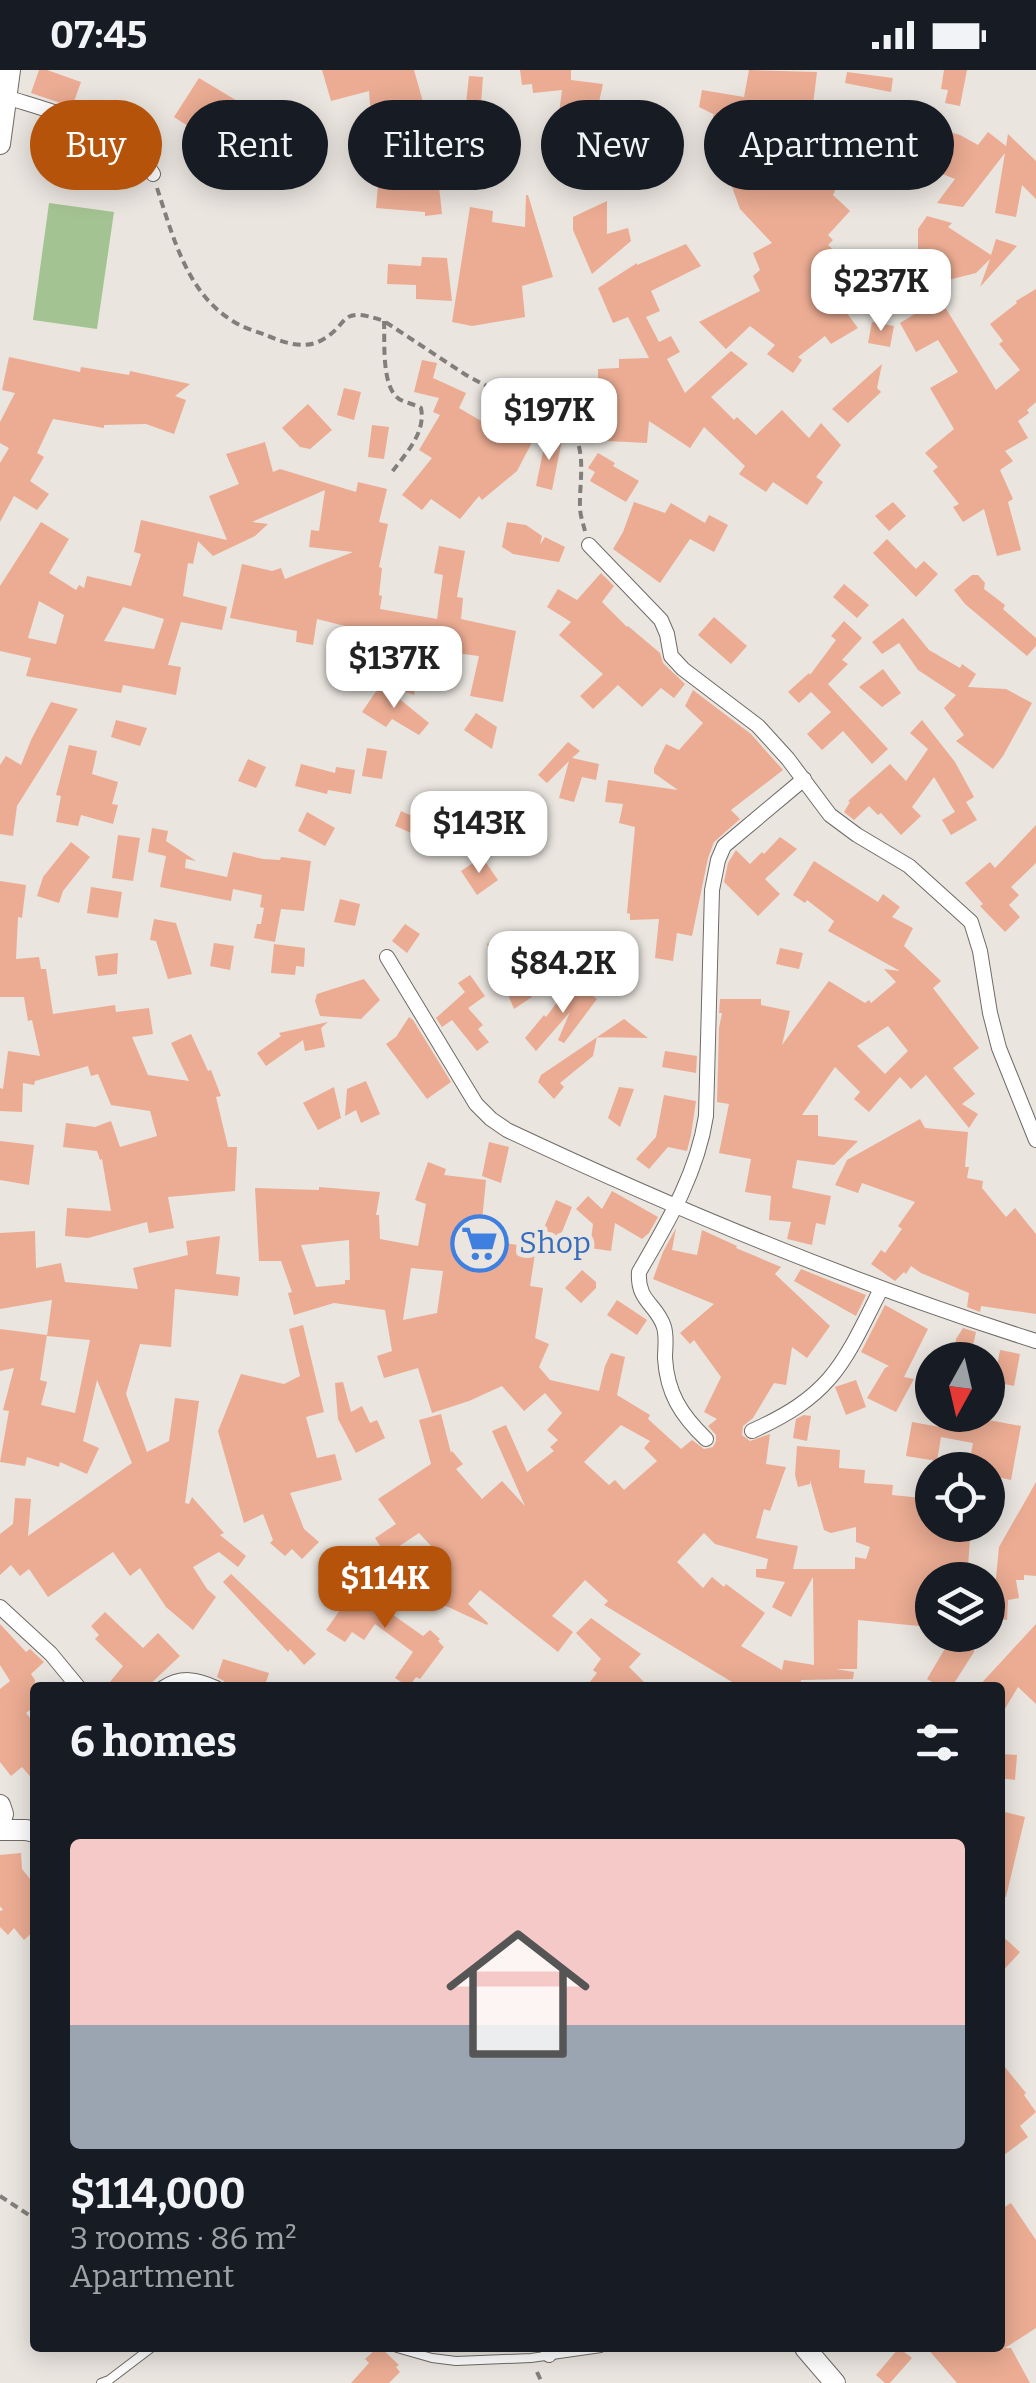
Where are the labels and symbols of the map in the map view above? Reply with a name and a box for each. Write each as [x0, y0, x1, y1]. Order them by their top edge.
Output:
pin: $237K [811, 249, 951, 334]
pin: $197K [479, 378, 619, 463]
pin: $137K [324, 626, 464, 711]
pin: $143K [409, 791, 549, 876]
pin: $84.2K [482, 931, 644, 1016]
supermarket icon: Shop [450, 1213, 510, 1273]
place label: Shop [519, 1225, 591, 1261]
north arrow [915, 1342, 1005, 1432]
pin: $114K [315, 1546, 455, 1631]

